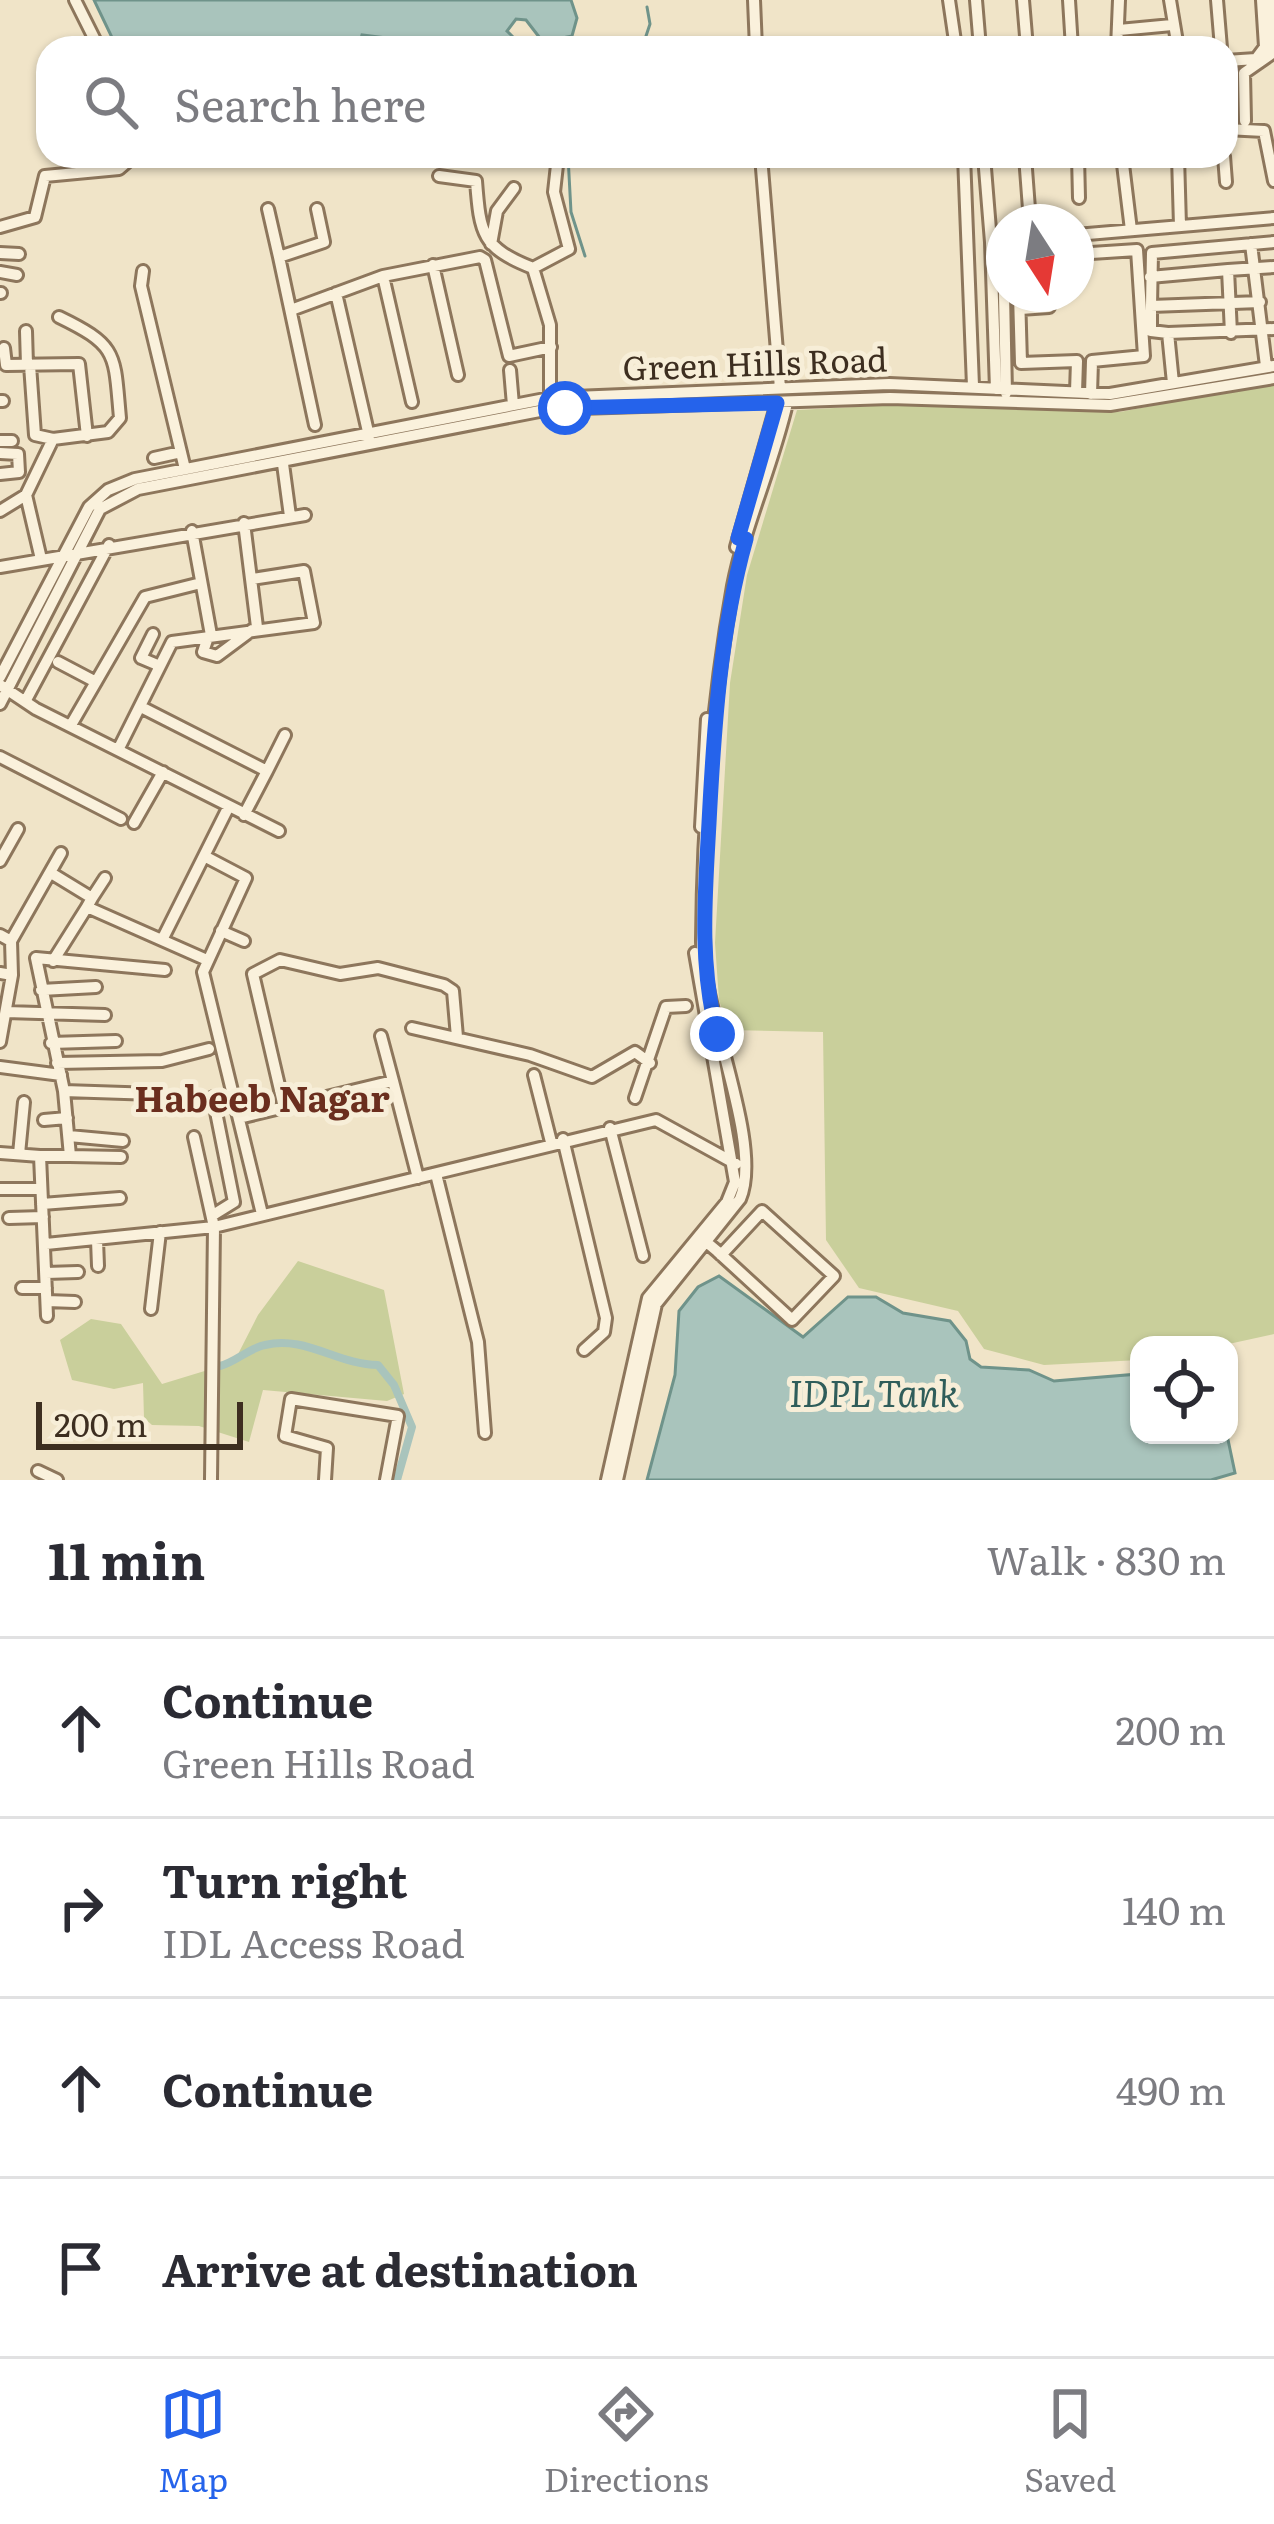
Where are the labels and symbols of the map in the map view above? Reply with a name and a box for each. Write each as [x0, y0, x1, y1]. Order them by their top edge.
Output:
north arrow [986, 204, 1094, 312]
street label: Green Hills Road [622, 332, 888, 391]
route start [538, 381, 592, 435]
route end [690, 1007, 744, 1061]
district label: Habeeb Nagar [134, 1070, 390, 1123]
water label: IDPL Tank [789, 1365, 959, 1418]
scale bar [36, 1396, 243, 1449]

